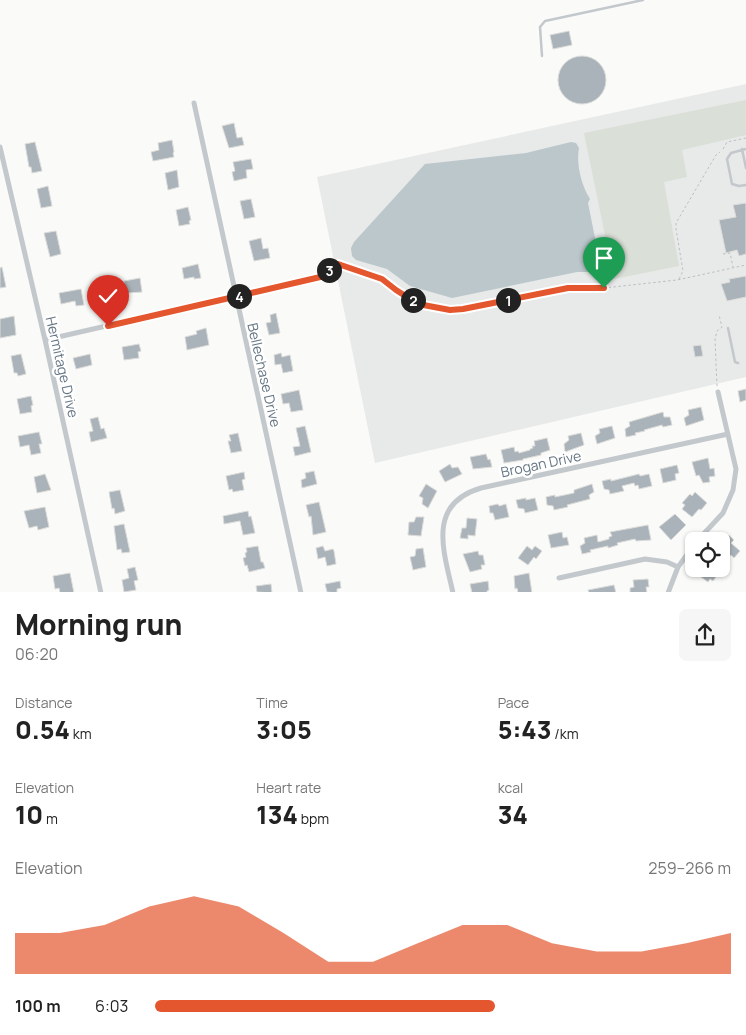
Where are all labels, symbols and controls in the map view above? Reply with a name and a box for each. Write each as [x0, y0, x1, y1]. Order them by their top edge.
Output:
pin [583, 237, 625, 288]
icon: arrive [590, 244, 618, 272]
pin: 3 [316, 258, 342, 282]
text: 3 [325, 261, 334, 280]
pin [87, 275, 129, 326]
icon: check [94, 282, 122, 310]
pin: 4 [226, 284, 252, 308]
text: 4 [235, 287, 244, 306]
pin: 2 [400, 288, 426, 312]
pin: 1 [496, 288, 520, 312]
text: 2 [409, 291, 418, 310]
text: 1 [505, 291, 512, 310]
street label: Hermitage Drive [42, 314, 83, 419]
street label: Bellechase Drive [243, 321, 286, 429]
street label: Brogan Drive [499, 446, 583, 481]
map controls [685, 532, 730, 577]
button: locate [685, 532, 730, 577]
text: Morning run [15, 605, 182, 643]
button: share [679, 609, 731, 661]
text: 06:20 [15, 643, 58, 665]
text: Distance [15, 693, 72, 712]
text: Time [256, 693, 288, 712]
text: Pace [498, 693, 529, 712]
text: 0.54 [15, 712, 70, 747]
text: 3:05 [256, 712, 312, 747]
text: 5:43 [498, 712, 551, 747]
text: km [70, 724, 92, 743]
text: /km [551, 724, 579, 743]
text: Elevation [15, 778, 74, 797]
text: Heart rate [256, 778, 321, 797]
text: kcal [498, 778, 523, 797]
text: 10 [15, 797, 43, 832]
text: 134 [256, 797, 298, 832]
text: 34 [498, 797, 528, 832]
text: m [43, 809, 58, 828]
text: bpm [298, 809, 329, 828]
text: Elevation [15, 857, 83, 879]
text: 259–266 m [648, 857, 731, 879]
text: 100 m [15, 995, 61, 1017]
text: 6:03 [95, 995, 128, 1017]

